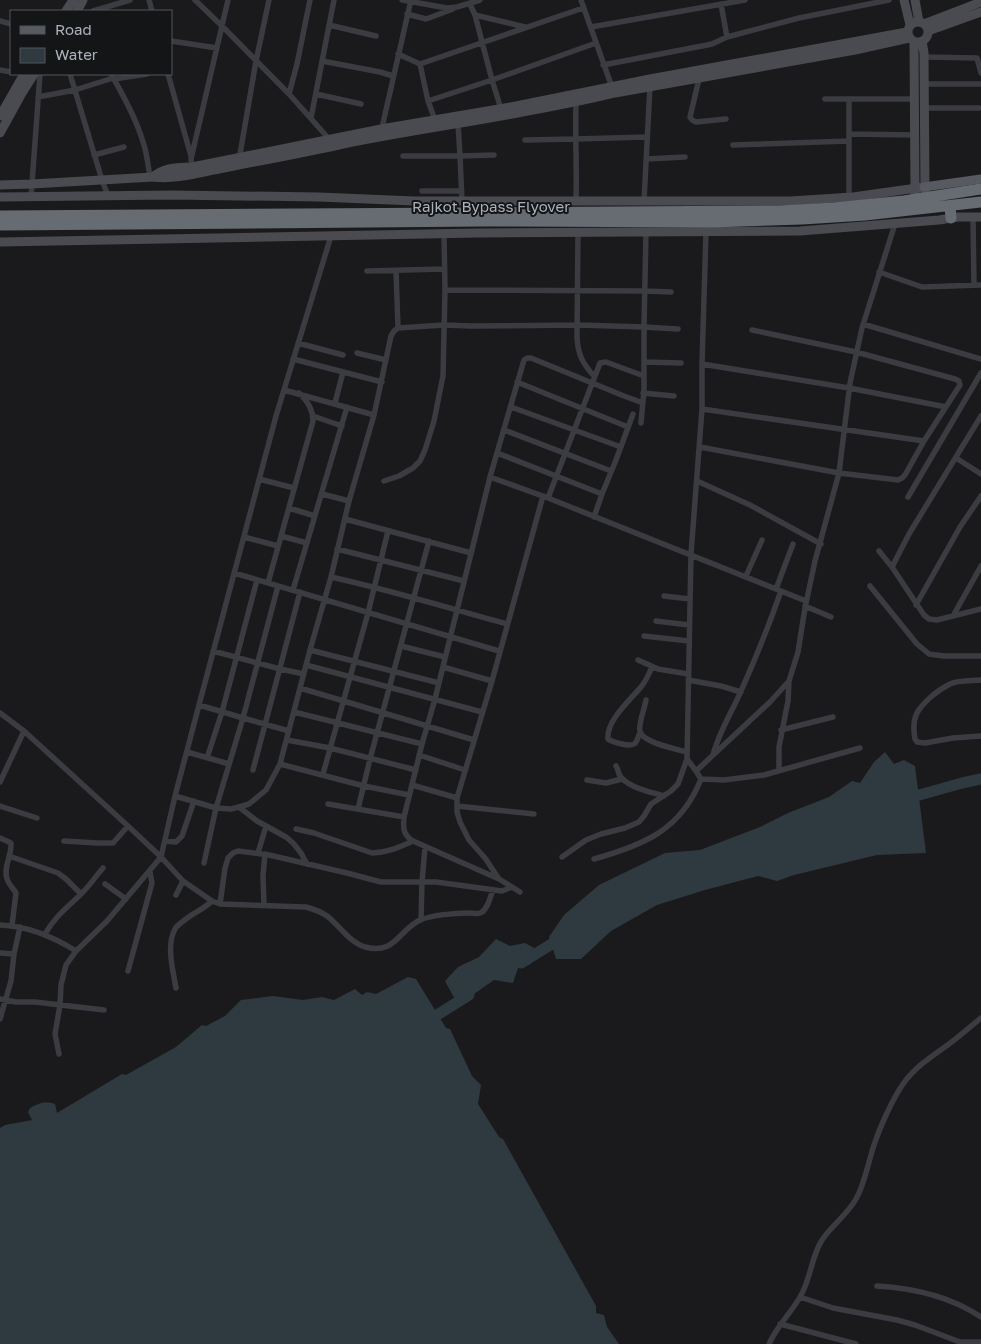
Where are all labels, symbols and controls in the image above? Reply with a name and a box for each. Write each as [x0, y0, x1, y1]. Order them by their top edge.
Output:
legend [10, 10, 172, 75]
text: Road [55, 20, 92, 38]
text: Water [55, 45, 98, 63]
street label: Rajkot Bypass Flyover [412, 197, 570, 215]

